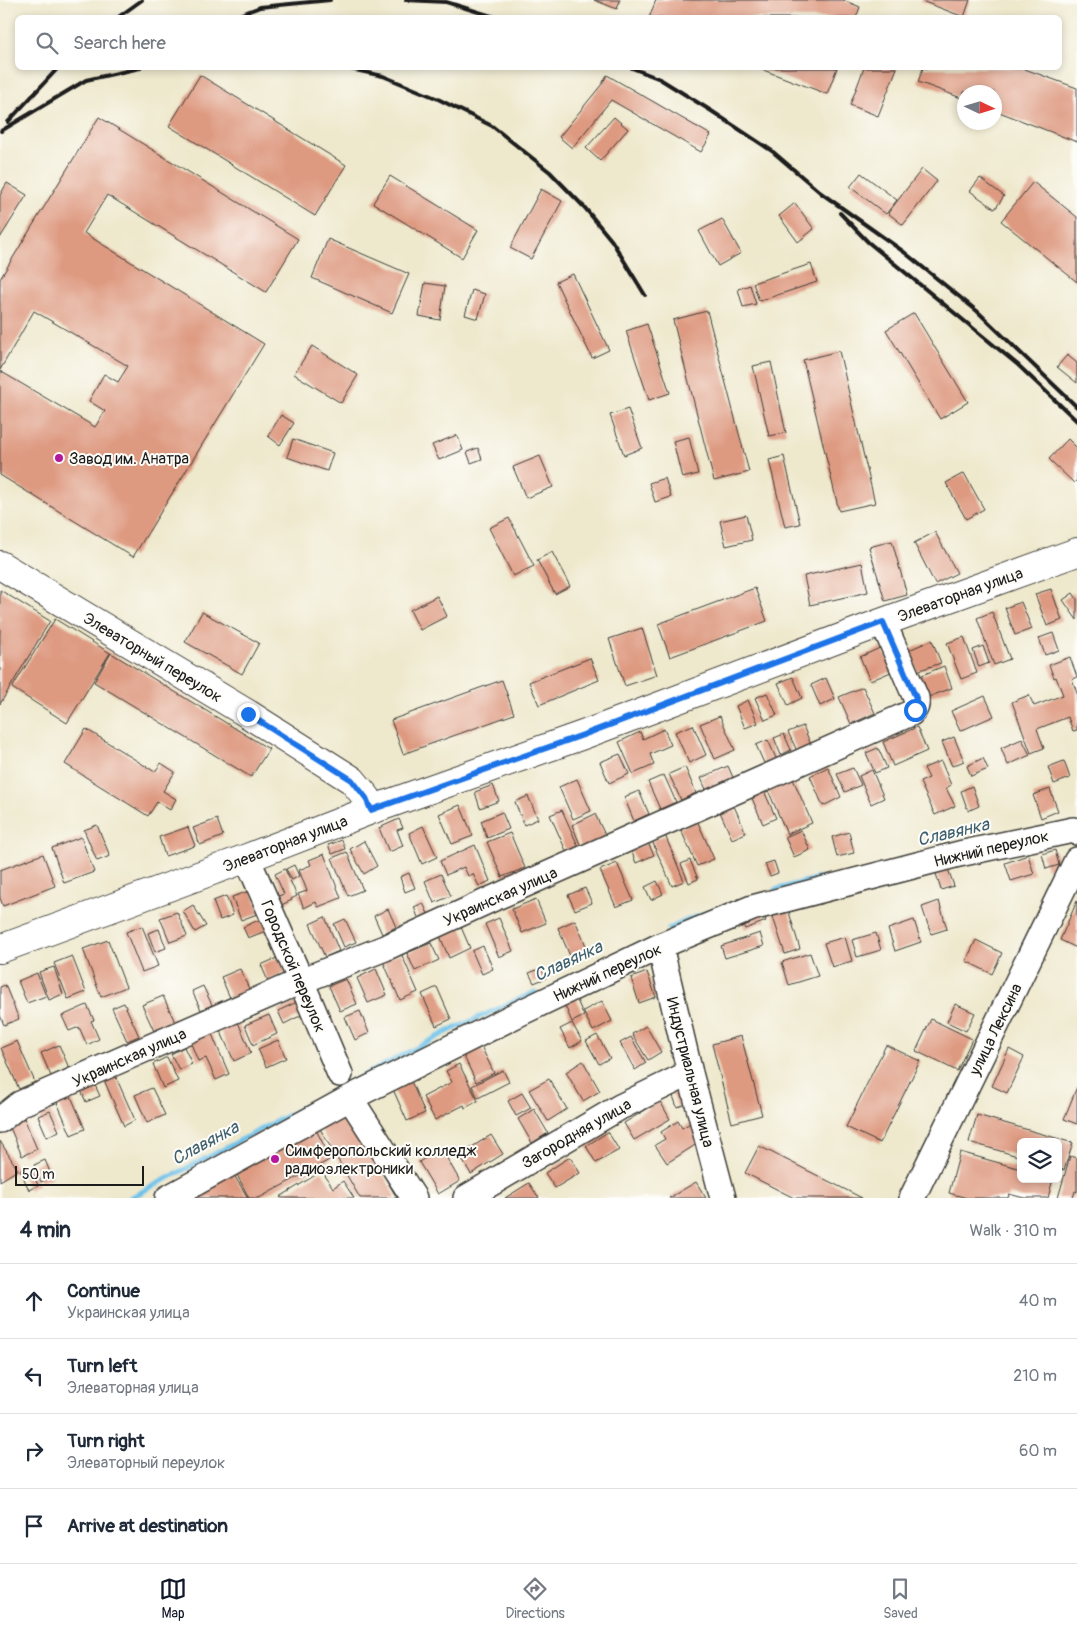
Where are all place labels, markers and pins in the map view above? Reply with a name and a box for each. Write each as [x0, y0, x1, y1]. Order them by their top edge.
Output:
place label: Завод им. Анатра [69, 449, 189, 469]
marker: Завод им. Анатра [53, 452, 65, 464]
place label: Симферопольский колледж радиоэлектроники [285, 1141, 477, 1179]
marker: Симферопольский колледж радиоэлектроники [269, 1153, 281, 1165]

